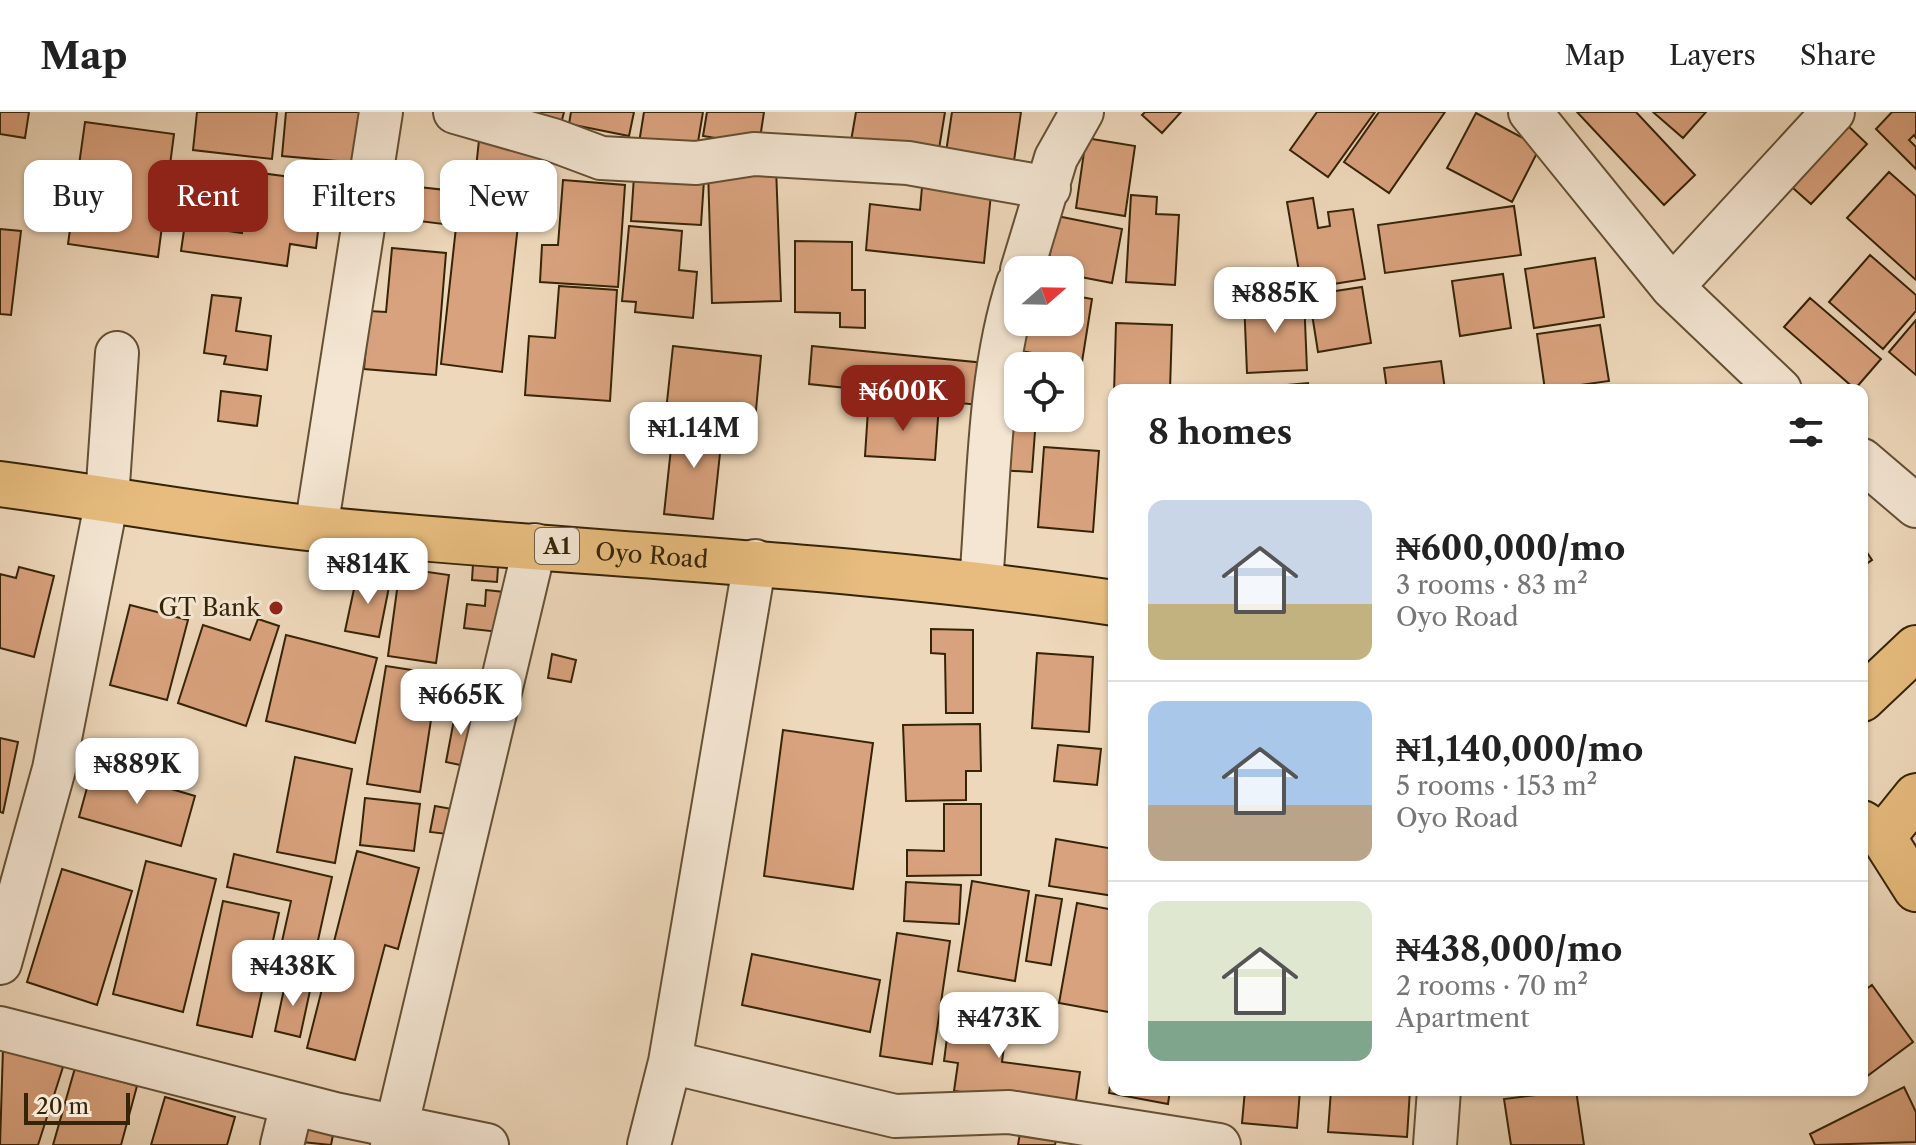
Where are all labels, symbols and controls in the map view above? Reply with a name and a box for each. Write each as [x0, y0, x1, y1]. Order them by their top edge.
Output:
text: Map [40, 32, 128, 79]
text: Map [1565, 38, 1625, 72]
text: Layers [1669, 38, 1756, 72]
text: Share [1800, 38, 1876, 72]
chip: Buy [24, 160, 132, 232]
chip: Rent [148, 160, 268, 232]
chip: Filters [284, 160, 424, 232]
chip: New [440, 160, 557, 232]
north arrow [1004, 256, 1084, 336]
map controls [1004, 256, 1084, 432]
pin: ₦885K [1219, 267, 1331, 335]
text: ₦885K [1232, 277, 1318, 309]
button: locate [1004, 352, 1084, 432]
pin: ₦600K [847, 365, 959, 433]
text: ₦600K [859, 375, 947, 407]
pin: ₦1.14M [629, 402, 759, 470]
icon: filters [1784, 410, 1828, 454]
text: 8 homes [1148, 411, 1292, 453]
text: ₦1.14M [648, 412, 740, 444]
text: ₦600,000/mo [1396, 527, 1625, 569]
road number: A1 [535, 528, 579, 564]
icon: home [1212, 532, 1308, 628]
street label: Oyo Road [594, 537, 710, 574]
pin: ₦814K [312, 538, 424, 606]
text: ₦814K [327, 548, 409, 580]
text: 3 rooms · 83 m² [1396, 569, 1588, 601]
place label: GT Bank [159, 593, 261, 622]
marker: GT Bank [267, 599, 285, 617]
text: Oyo Road [1396, 601, 1519, 633]
pin: ₦665K [405, 669, 517, 737]
text: ₦665K [419, 679, 503, 711]
text: ₦1,140,000/mo [1396, 728, 1643, 770]
icon: home [1212, 733, 1308, 829]
pin: ₦889K [81, 738, 193, 806]
text: ₦889K [93, 748, 181, 780]
text: 5 rooms · 153 m² [1396, 770, 1597, 802]
text: Oyo Road [1396, 802, 1519, 834]
text: ₦438,000/mo [1396, 928, 1622, 970]
icon: home [1212, 933, 1308, 1029]
pin: ₦438K [237, 940, 349, 1008]
text: ₦438K [250, 950, 336, 982]
text: 2 rooms · 70 m² [1396, 970, 1588, 1002]
pin: ₦473K [943, 992, 1055, 1060]
text: ₦473K [957, 1002, 1041, 1034]
text: Apartment [1396, 1002, 1529, 1034]
scale bar [24, 1089, 130, 1125]
text: 20 m [36, 1093, 89, 1120]

